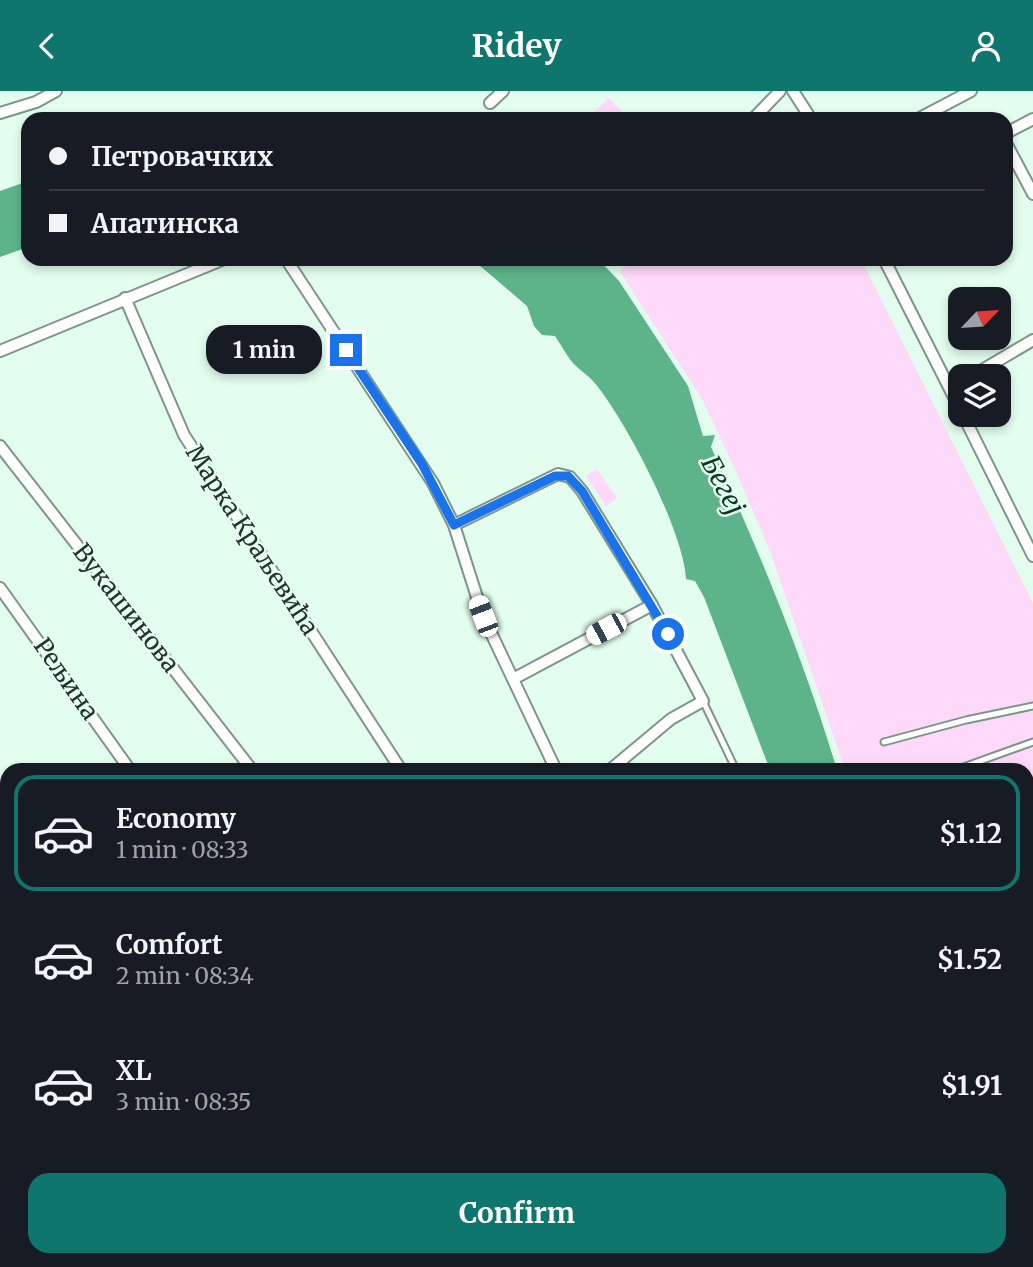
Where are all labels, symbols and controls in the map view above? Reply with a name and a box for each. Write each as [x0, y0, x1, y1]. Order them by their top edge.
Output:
text: Ridey [472, 26, 561, 66]
icon: back [28, 27, 66, 65]
icon: person [967, 27, 1005, 65]
text: Петровачких [91, 140, 273, 173]
text: Апатинска [91, 207, 239, 240]
north arrow [948, 287, 1012, 350]
map controls [948, 287, 1011, 427]
callout: 1 min [206, 325, 322, 375]
route end [330, 334, 362, 366]
text: 1 min [233, 335, 295, 364]
button: layers [948, 364, 1011, 427]
street label: Марка Краљевића [179, 439, 326, 641]
water label: Бегеј [694, 450, 753, 520]
street label: Вукашинова [66, 537, 186, 678]
car [466, 593, 501, 639]
car [583, 610, 630, 648]
route start [652, 618, 684, 650]
street label: Рељина [27, 632, 106, 726]
icon: car [32, 802, 95, 865]
text: Economy [116, 802, 236, 835]
text: $1.12 [939, 817, 1002, 850]
text: 1 min · 08:33 [116, 835, 249, 864]
icon: car [32, 928, 95, 991]
text: Comfort [116, 928, 222, 961]
text: $1.52 [937, 943, 1002, 976]
text: 2 min · 08:34 [116, 961, 254, 990]
icon: car [32, 1054, 95, 1117]
text: XL [116, 1054, 152, 1087]
text: $1.91 [941, 1069, 1002, 1102]
text: 3 min · 08:35 [116, 1087, 252, 1116]
button: Confirm [28, 1173, 1006, 1253]

